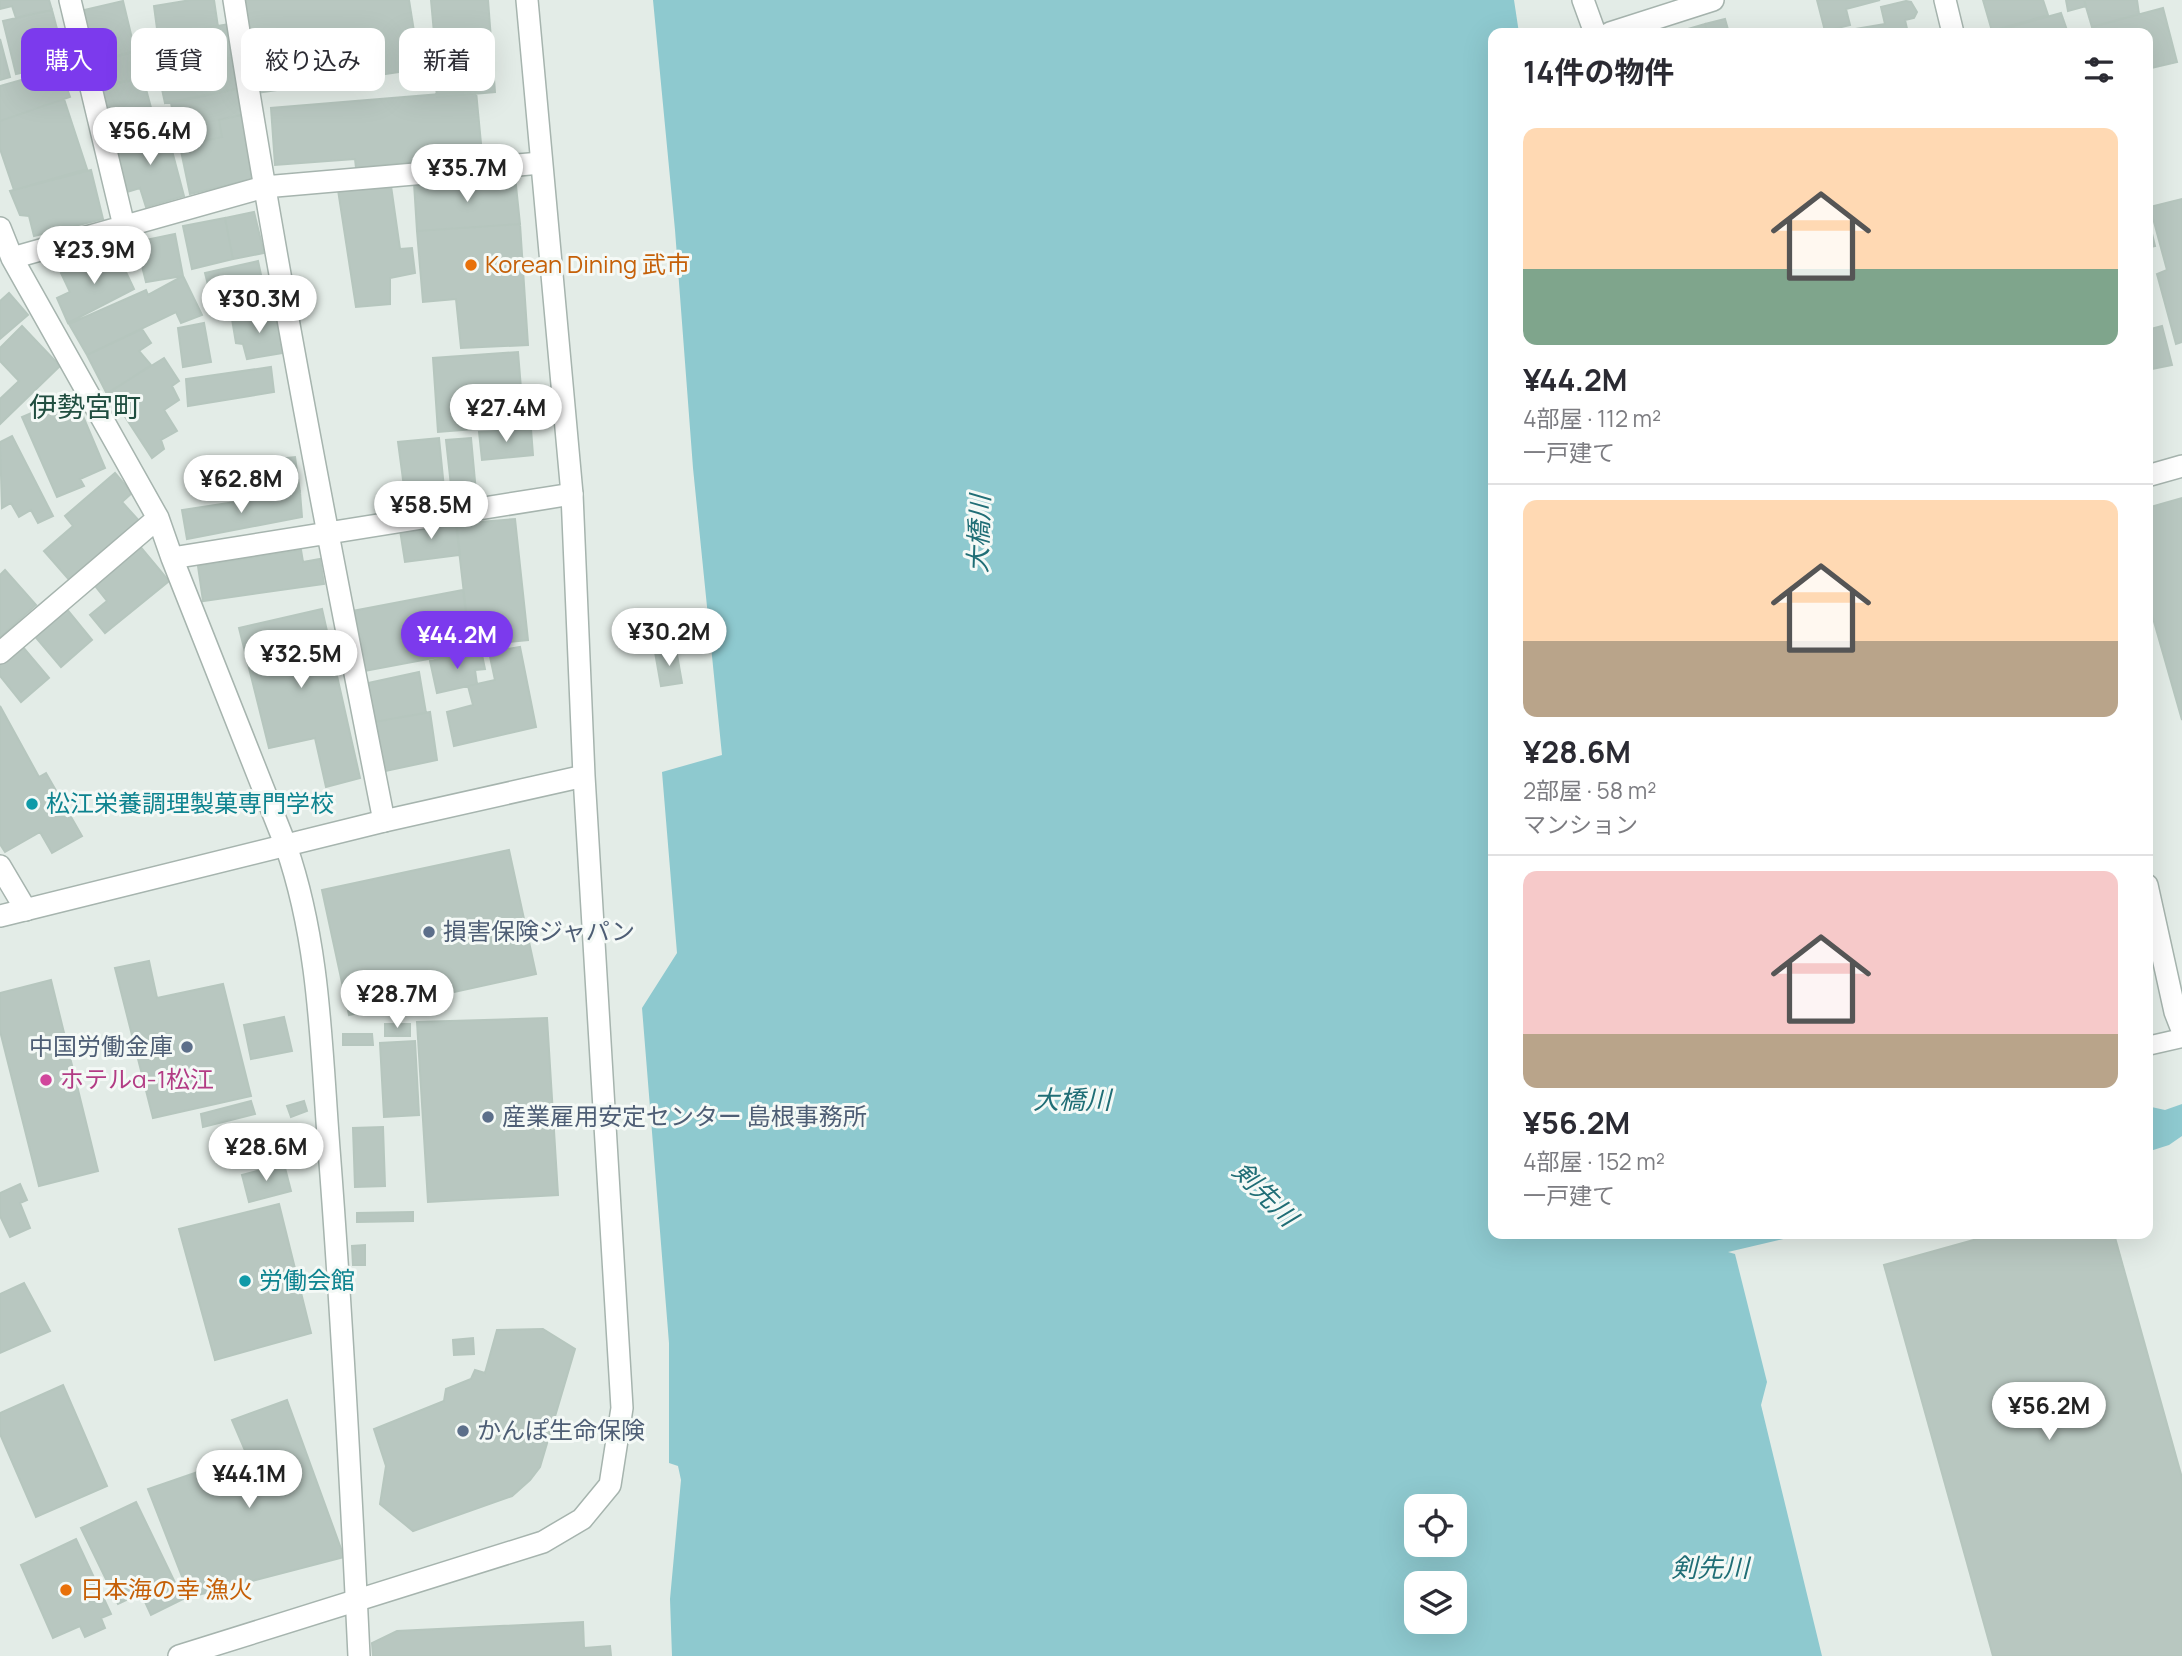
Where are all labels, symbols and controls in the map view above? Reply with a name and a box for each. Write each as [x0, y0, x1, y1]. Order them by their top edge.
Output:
chip: 購入 [21, 28, 117, 91]
chip: 賃貸 [131, 28, 227, 91]
chip: 絞り込み [241, 28, 385, 91]
chip: 新着 [399, 28, 495, 91]
text: 14件の物件 [1523, 51, 1674, 92]
icon: filters [2080, 51, 2118, 89]
pin: ¥56.4M [93, 108, 207, 167]
text: ¥56.4M [109, 114, 191, 146]
pin: ¥35.7M [410, 144, 524, 204]
text: ¥35.7M [427, 151, 507, 183]
icon: home [1758, 173, 1884, 299]
pin: ¥23.9M [37, 226, 151, 286]
text: ¥23.9M [53, 233, 135, 265]
place label: Korean Dining 武市 [485, 247, 690, 280]
marker: Korean Dining 武市 [463, 257, 479, 273]
pin: ¥30.3M [202, 276, 316, 335]
text: ¥30.3M [218, 282, 300, 314]
text: ¥44.2M [1523, 359, 1627, 400]
pin: ¥27.4M [449, 384, 563, 444]
district label: 伊勢宮町 [29, 387, 141, 425]
text: ¥27.4M [466, 391, 546, 423]
text: 4部屋 · 112 m² [1523, 402, 1661, 434]
text: 一戸建て [1523, 436, 1615, 468]
pin: ¥62.8M [184, 456, 298, 515]
text: ¥62.8M [200, 462, 282, 494]
pin: ¥58.5M [374, 482, 488, 541]
text: ¥58.5M [390, 488, 472, 520]
water label: 大橋川 [959, 491, 997, 574]
icon: home [1758, 545, 1884, 671]
pin: ¥30.2M [612, 608, 726, 668]
pin: ¥44.2M [400, 612, 514, 671]
text: ¥30.2M [628, 615, 710, 647]
text: ¥44.2M [417, 618, 497, 650]
pin: ¥32.5M [244, 630, 358, 690]
text: ¥32.5M [260, 637, 342, 669]
text: ¥28.6M [1523, 731, 1631, 772]
text: 2部屋 · 58 m² [1523, 774, 1656, 806]
place label: 松江栄養調理製菓専門学校 [46, 786, 334, 819]
marker: 松江栄養調理製菓専門学校 [24, 796, 40, 812]
text: マンション [1523, 808, 1638, 840]
place label: 損害保険ジャパン [443, 914, 635, 947]
icon: home [1758, 916, 1884, 1042]
marker: 損害保険ジャパン [421, 924, 437, 940]
pin: ¥28.7M [340, 970, 454, 1030]
text: ¥28.7M [357, 977, 437, 1009]
place label: 中国労働金庫 [29, 1029, 173, 1062]
marker: 中国労働金庫 [179, 1039, 195, 1055]
place label: ホテルα-1松江 [60, 1062, 214, 1095]
marker: ホテルα-1松江 [38, 1072, 54, 1088]
water label: 大橋川 [1033, 1081, 1114, 1117]
place label: 産業雇用安定センター 島根事務所 [502, 1099, 867, 1132]
text: ¥56.2M [1523, 1102, 1630, 1143]
marker: 産業雇用安定センター 島根事務所 [480, 1109, 496, 1125]
pin: ¥28.6M [209, 1124, 323, 1183]
text: ¥28.6M [225, 1130, 307, 1162]
text: 4部屋 · 152 m² [1523, 1145, 1665, 1177]
water label: 剣先川 [1225, 1153, 1308, 1236]
text: 一戸建て [1523, 1179, 1615, 1211]
place label: 労働会館 [259, 1263, 355, 1296]
marker: 労働会館 [237, 1273, 253, 1289]
pin: ¥56.2M [1992, 1382, 2106, 1442]
text: ¥56.2M [2008, 1389, 2090, 1421]
place label: かんぽ生命保険 [477, 1413, 645, 1446]
marker: かんぽ生命保険 [455, 1423, 471, 1439]
pin: ¥44.1M [192, 1450, 306, 1510]
text: ¥44.1M [212, 1457, 286, 1489]
map controls [1404, 1494, 1467, 1634]
button: locate [1404, 1494, 1467, 1557]
water label: 剣先川 [1671, 1549, 1752, 1585]
button: layers [1404, 1571, 1467, 1634]
place label: 日本海の幸 漁火 [80, 1572, 253, 1605]
marker: 日本海の幸 漁火 [58, 1582, 74, 1598]

